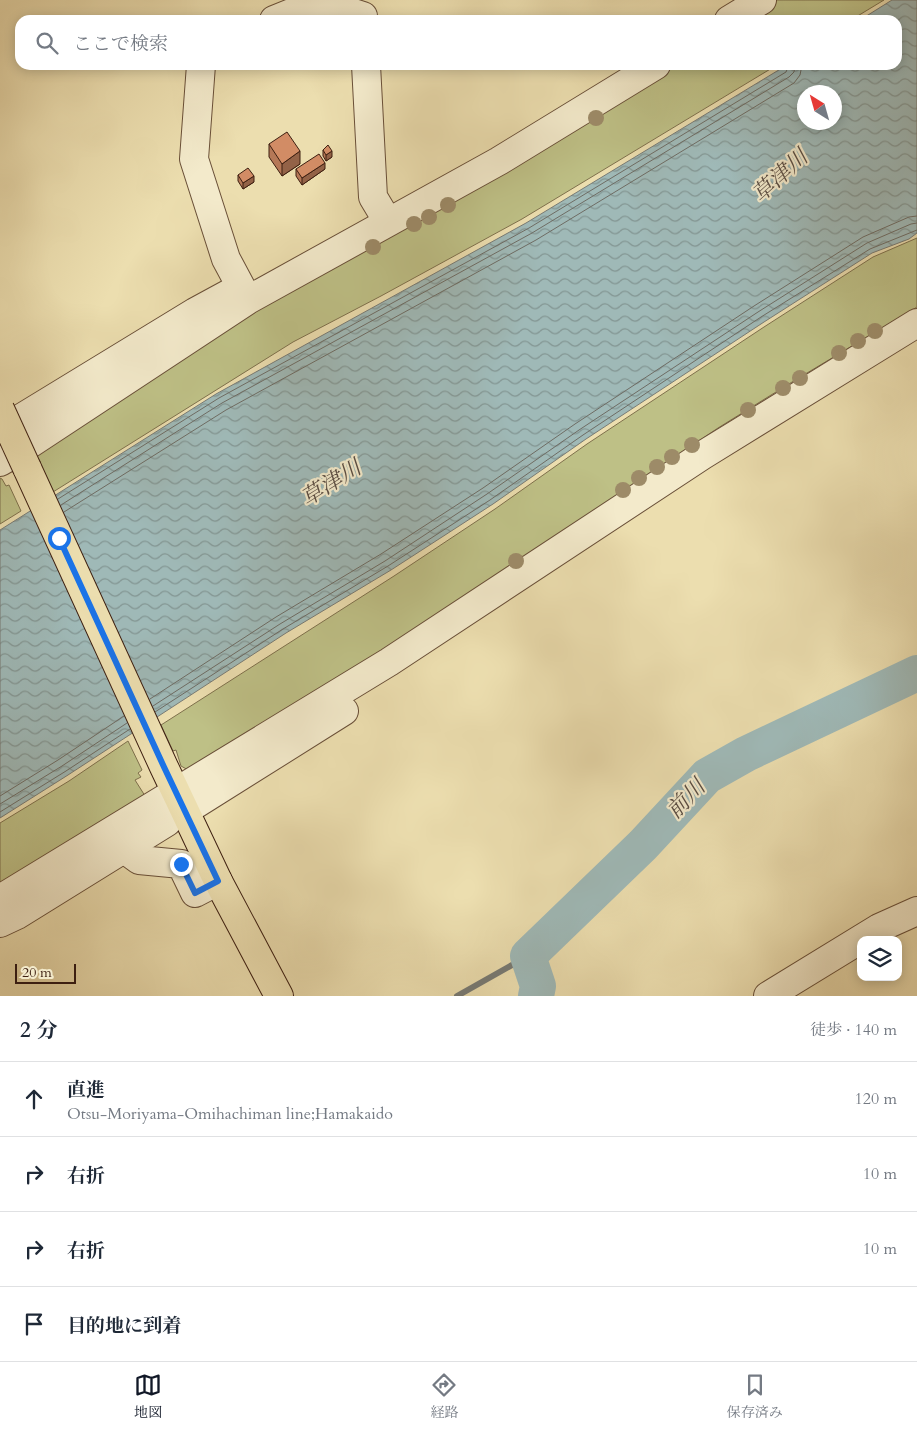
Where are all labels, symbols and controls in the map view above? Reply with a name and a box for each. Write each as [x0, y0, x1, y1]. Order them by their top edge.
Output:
search box [15, 15, 902, 70]
icon: search [33, 29, 61, 57]
text: ここで検索 [73, 31, 168, 57]
north arrow [797, 85, 842, 130]
water label: 草津川 [745, 141, 816, 209]
water label: 草津川 [295, 452, 369, 513]
route start [48, 527, 71, 550]
water label: 前川 [660, 771, 713, 825]
route end [170, 853, 193, 876]
map controls [857, 936, 902, 981]
button: layers [857, 936, 902, 981]
scale bar [15, 961, 76, 984]
text: 20 m [22, 963, 52, 982]
text: 2 分 [20, 1016, 57, 1045]
text: 徒歩 · 140 m [810, 1019, 897, 1041]
text: 直進 [67, 1077, 105, 1103]
icon: ahead [20, 1085, 48, 1113]
text: 120 m [855, 1088, 897, 1110]
text: Otsu-Moriyama-Omihachiman line;Hamakaido [67, 1103, 393, 1125]
icon: right [20, 1160, 48, 1188]
text: 右折 [67, 1163, 105, 1189]
text: 10 m [863, 1163, 897, 1185]
icon: right [20, 1235, 48, 1263]
text: 右折 [67, 1238, 105, 1264]
text: 10 m [863, 1238, 897, 1260]
icon: arrive [20, 1310, 48, 1338]
text: 目的地に到着 [67, 1313, 181, 1339]
tab: 地図 [134, 1371, 162, 1422]
tab: 経路 [430, 1371, 458, 1422]
tab: 保存済み [727, 1371, 783, 1422]

